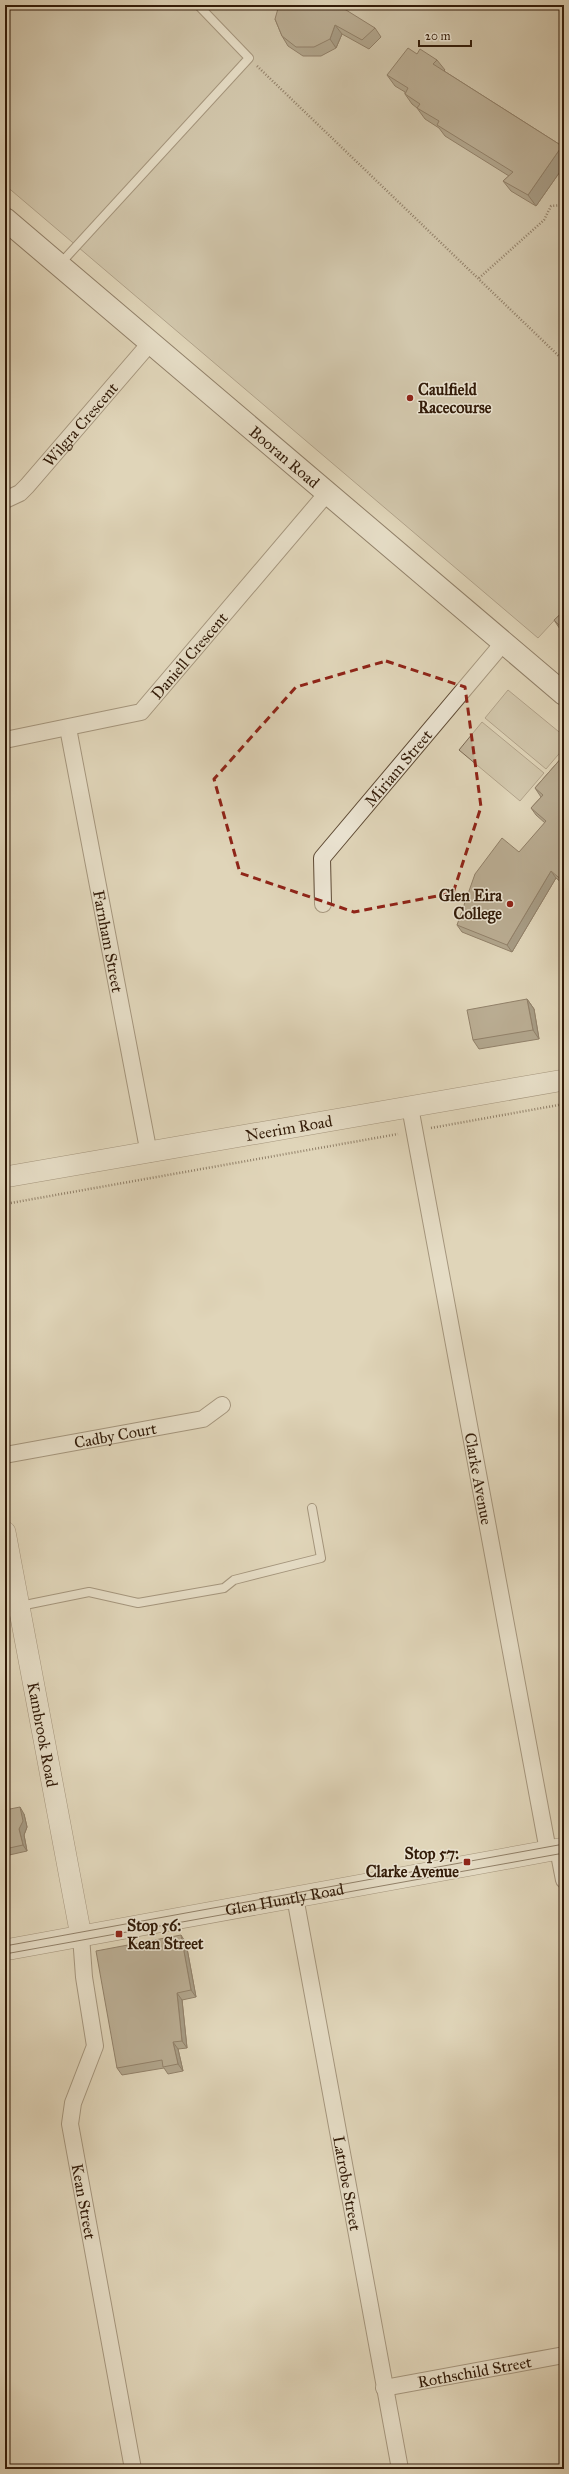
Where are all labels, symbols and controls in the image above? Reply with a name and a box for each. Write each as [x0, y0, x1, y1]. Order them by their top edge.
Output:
scale bar [419, 22, 471, 48]
text: 20 m [425, 29, 451, 43]
street label: Wilgra Crescent [39, 378, 122, 470]
place label: Caulfield Racecourse [418, 380, 492, 417]
marker: Caulfield Racecourse [405, 393, 415, 403]
street label: Booran Road [246, 422, 324, 492]
street label: Daniell Crescent [147, 608, 231, 703]
street label: Miriam Street [360, 725, 436, 810]
place label: Glen Eira College [439, 886, 503, 924]
street label: Farnham Street [90, 888, 128, 994]
marker: Glen Eira College [505, 899, 515, 909]
street label: Neerim Road [244, 1111, 334, 1145]
street label: Cadby Court [72, 1418, 158, 1452]
street label: Clarke Avenue [461, 1431, 497, 1527]
street label: Kambrook Road [24, 1680, 62, 1788]
place label: Stop 57: Clarke Avenue [366, 1844, 459, 1881]
marker: Stop 57: Clarke Avenue [462, 1857, 472, 1867]
street label: Glen Huntly Road [223, 1879, 345, 1919]
place label: Stop 56: Kean Street [127, 1916, 204, 1953]
marker: Stop 56: Kean Street [114, 1929, 124, 1939]
street label: Latrobe Street [330, 2134, 366, 2232]
street label: Kean Street [68, 2162, 100, 2241]
street label: Rothschild Street [416, 2352, 533, 2391]

